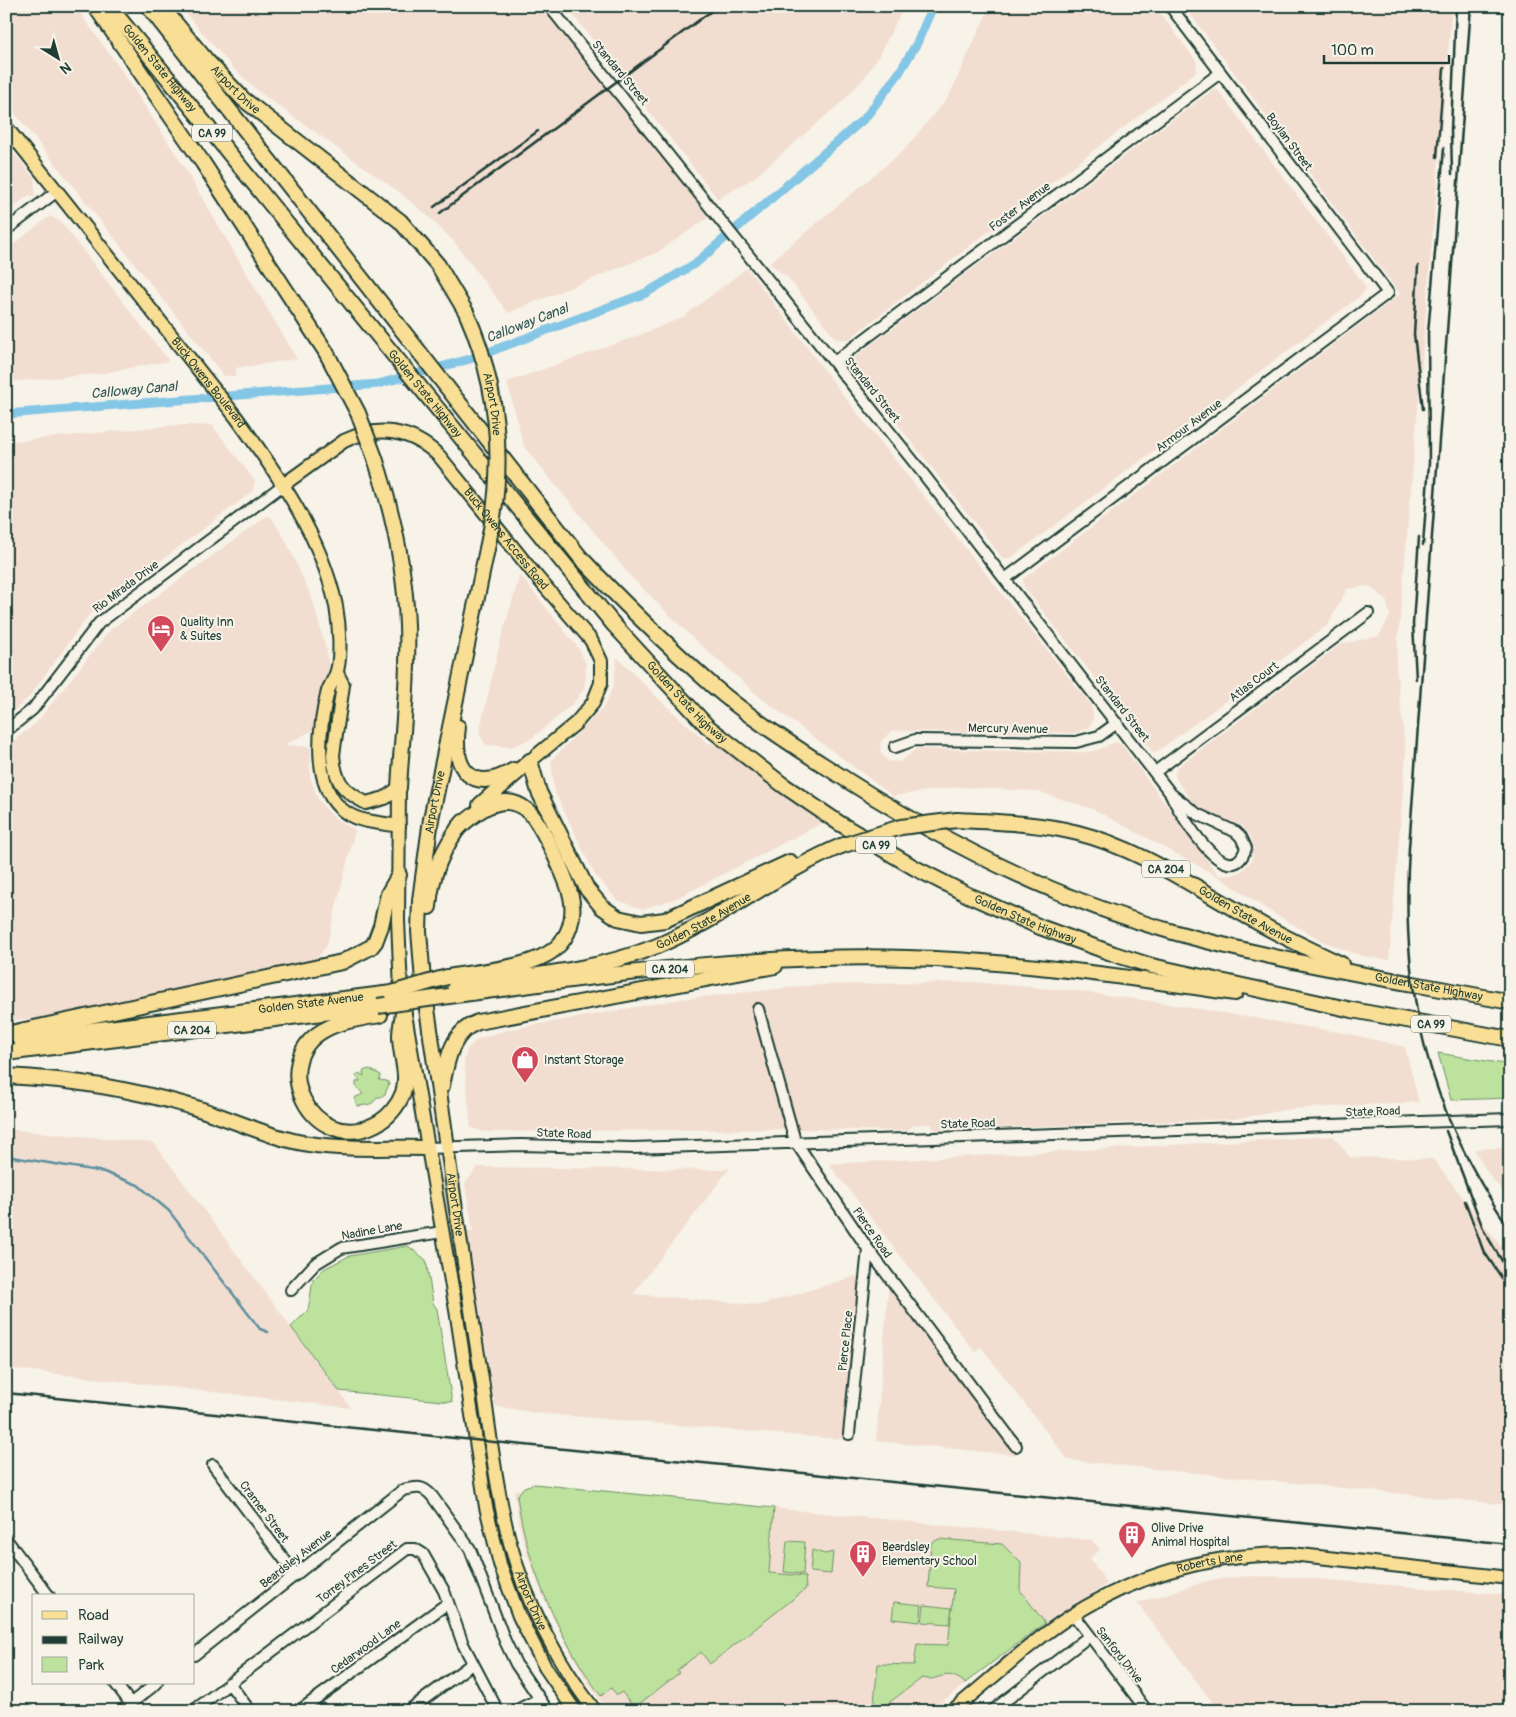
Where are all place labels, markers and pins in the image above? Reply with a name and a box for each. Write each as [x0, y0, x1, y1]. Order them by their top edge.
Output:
hotel icon: Quality Inn & Suites [146, 614, 176, 653]
place label: Quality Inn & Suites [180, 615, 234, 644]
shop icon: Instant Storage [510, 1045, 540, 1084]
place label: Instant Storage [544, 1053, 624, 1068]
building icon: Olive Drive Animal Hospital [1117, 1520, 1147, 1559]
place label: Olive Drive Animal Hospital [1151, 1521, 1230, 1550]
building icon: Beardsley Elementary School [848, 1539, 878, 1578]
place label: Beardsley Elementary School [882, 1540, 977, 1569]

